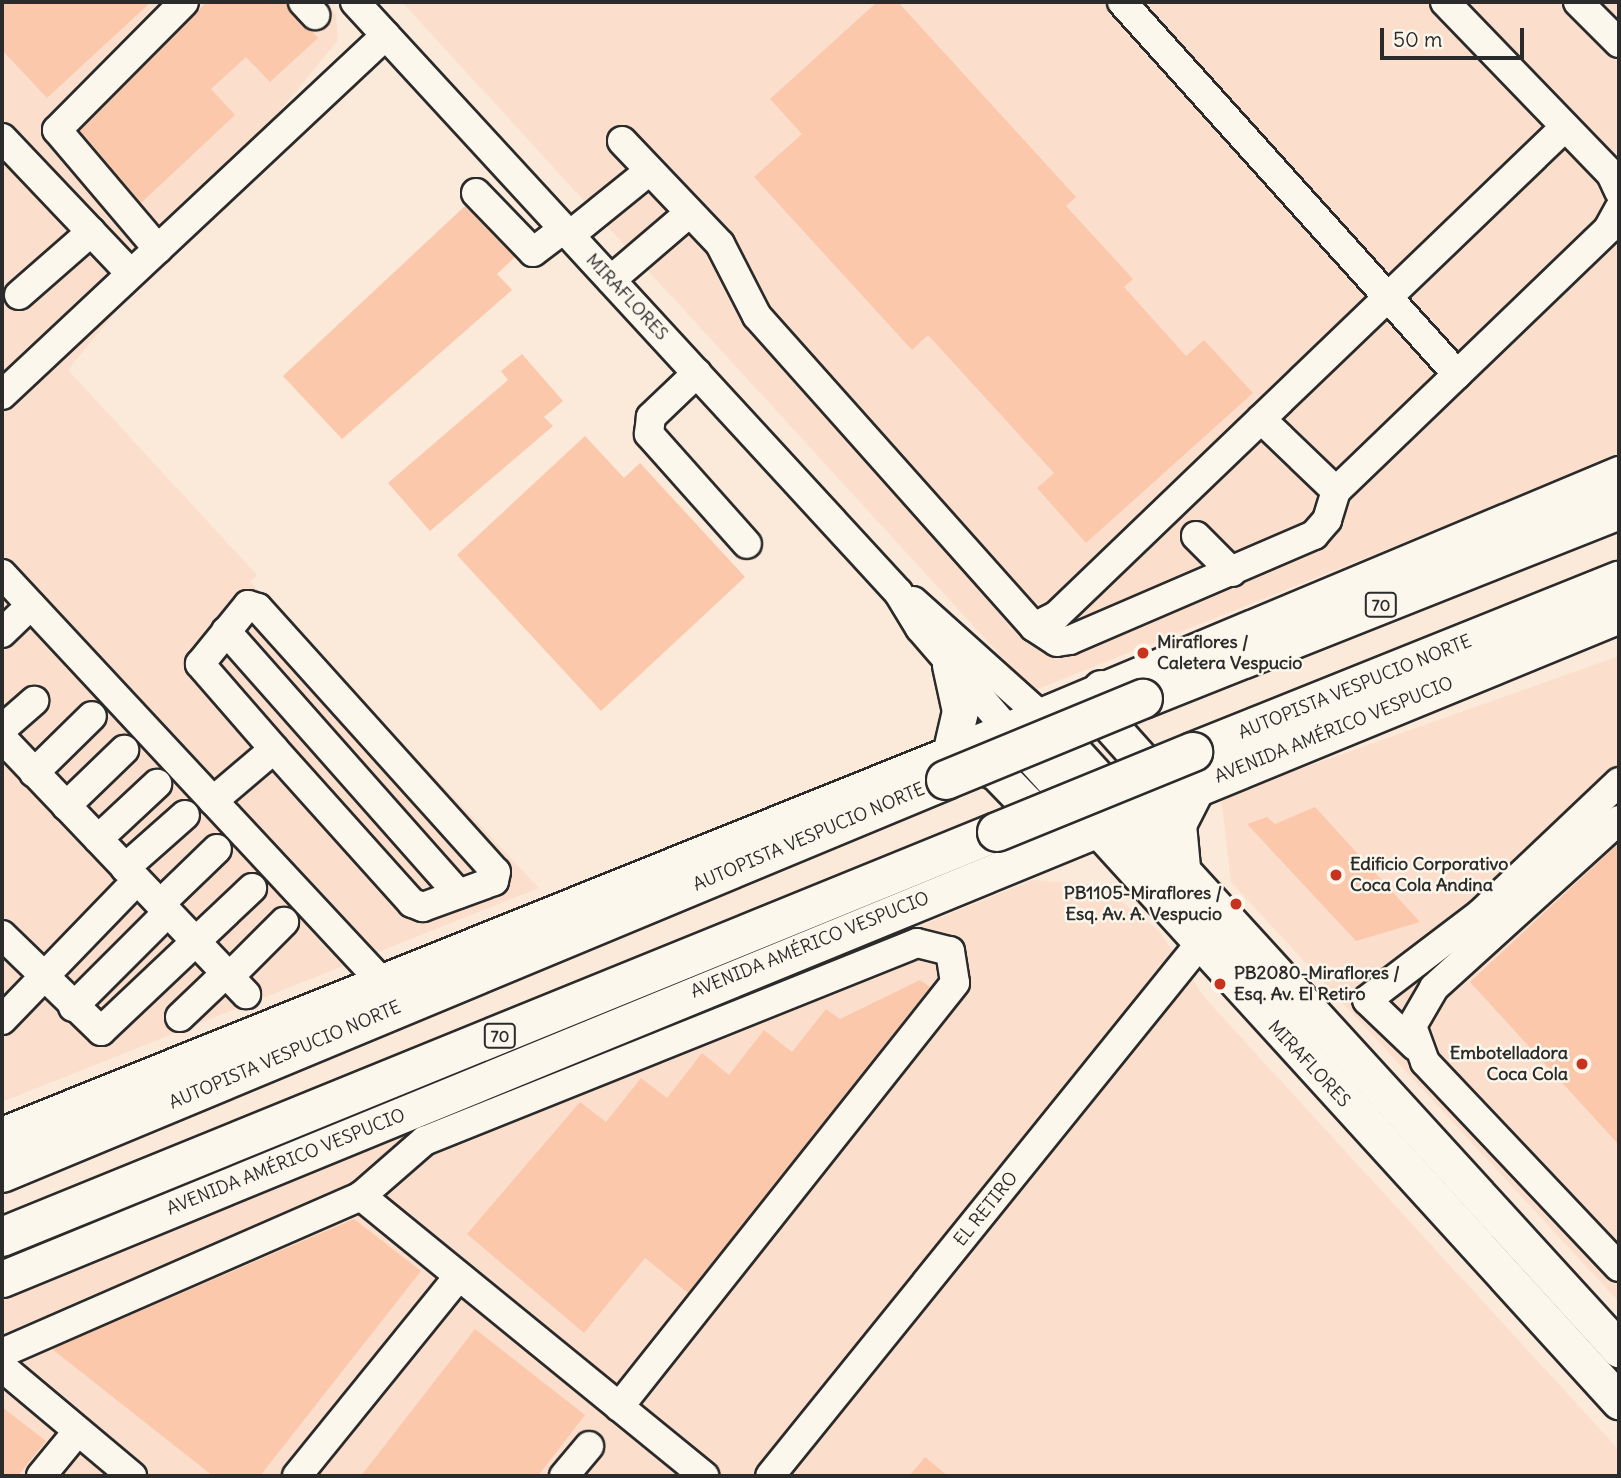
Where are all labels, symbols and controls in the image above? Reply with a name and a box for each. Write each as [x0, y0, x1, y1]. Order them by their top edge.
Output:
scale bar [1383, 14, 1526, 58]
text: 50 m [1393, 26, 1442, 53]
street label: MIRAFLORES [581, 249, 673, 345]
road number: 70 [1364, 592, 1398, 618]
street label: AUTOPISTA VESPUCIO NORTE [1235, 630, 1475, 744]
place label: Miraflores / Caletera Vespucio [1157, 632, 1302, 674]
marker: Miraflores / Caletera Vespucio [1135, 645, 1151, 661]
street label: AVENIDA AMÉRICO VESPUCIO [1212, 672, 1456, 788]
street label: AUTOPISTA VESPUCIO NORTE [690, 778, 928, 896]
place label: Edificio Corporativo Coca Cola Andina [1350, 854, 1508, 896]
marker: Edificio Corporativo Coca Cola Andina [1328, 867, 1344, 883]
place label: PB1105-Miraflores / Esq. Av. A. Vespucio [1064, 883, 1222, 926]
street label: AVENIDA AMÉRICO VESPUCIO [688, 887, 932, 1003]
marker: PB1105-Miraflores / Esq. Av. A. Vespucio [1228, 896, 1244, 912]
place label: PB2080-Miraflores / Esq. Av. El Retiro [1234, 963, 1400, 1006]
marker: PB2080-Miraflores / Esq. Av. El Retiro [1212, 976, 1228, 992]
street label: AUTOPISTA VESPUCIO NORTE [166, 996, 404, 1114]
street label: MIRAFLORES [1263, 1016, 1355, 1112]
road number: 70 [482, 1024, 518, 1048]
place label: Embotelladora Coca Cola [1450, 1043, 1568, 1086]
marker: Embotelladora Coca Cola [1574, 1056, 1590, 1072]
street label: AVENIDA AMÉRICO VESPUCIO [164, 1104, 408, 1220]
street label: EL RETIRO [950, 1168, 1022, 1250]

